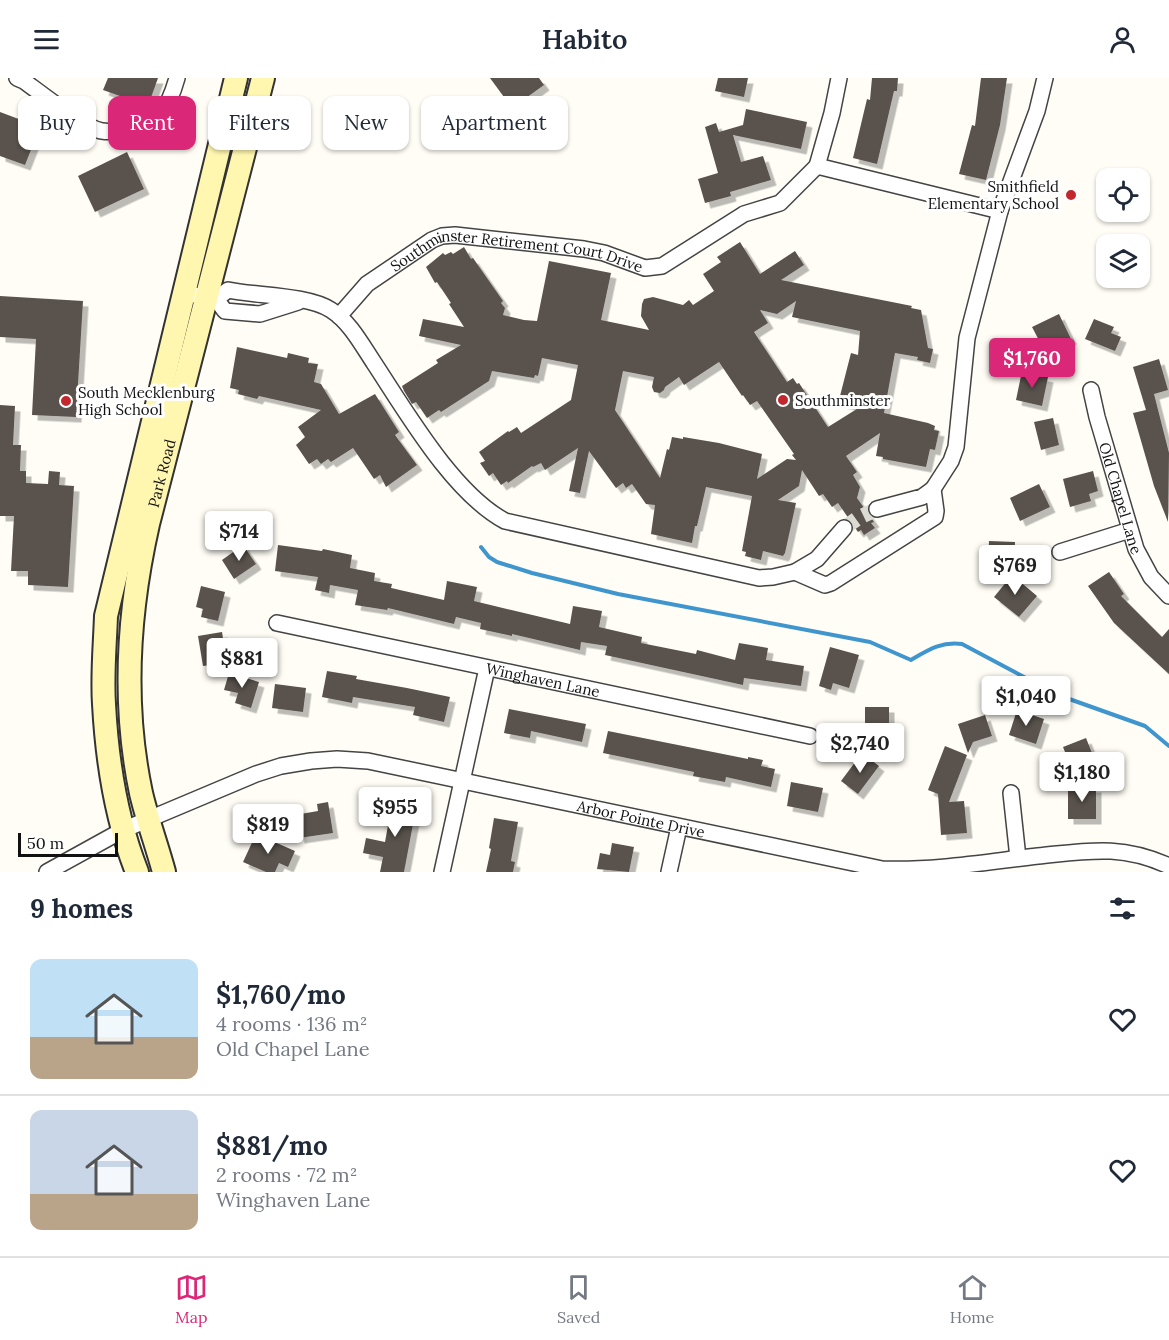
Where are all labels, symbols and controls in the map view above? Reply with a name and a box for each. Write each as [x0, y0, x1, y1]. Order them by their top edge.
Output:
text: Habito [542, 22, 627, 56]
icon: menu [30, 23, 63, 56]
icon: person [1106, 23, 1139, 56]
chip: Buy [18, 96, 96, 150]
chip: Rent [108, 96, 196, 150]
chip: Filters [208, 96, 311, 150]
chip: New [323, 96, 409, 150]
chip: Apartment [421, 96, 568, 150]
map controls [1096, 168, 1150, 288]
button: locate [1096, 168, 1150, 222]
place label: Smithfield Elementary School [928, 177, 1059, 213]
marker: Smithfield Elementary School [1064, 188, 1078, 202]
text: Southminster Retirement Court Drive [386, 225, 646, 276]
button: layers [1096, 234, 1150, 288]
street label: Southminster Retirement Court Drive [386, 259, 650, 281]
pin: $1,760 [983, 338, 1081, 389]
text: $1,760 [1003, 345, 1061, 370]
place label: South Mecklenburg High School [78, 383, 215, 419]
place label: Southminster [795, 391, 891, 410]
marker: Southminster [776, 393, 790, 407]
marker: South Mecklenburg High School [59, 394, 73, 408]
street label: Park Road [143, 437, 179, 509]
street label: Old Chapel Lane [1095, 440, 1146, 557]
pin: $714 [203, 511, 275, 562]
text: $714 [219, 518, 259, 543]
pin: $769 [979, 545, 1051, 596]
text: $769 [993, 552, 1037, 577]
pin: $881 [206, 638, 278, 689]
text: $881 [221, 645, 263, 670]
street label: Winghaven Lane [484, 658, 602, 701]
pin: $1,040 [977, 676, 1075, 727]
text: $1,040 [996, 683, 1056, 708]
pin: $2,740 [811, 723, 909, 774]
text: $2,740 [830, 730, 890, 755]
pin: $1,180 [1033, 752, 1131, 803]
text: $1,180 [1053, 759, 1111, 784]
pin: $955 [359, 787, 431, 838]
text: $955 [373, 794, 417, 819]
street label: Arbor Pointe Drive [574, 795, 707, 841]
pin: $819 [232, 804, 304, 855]
text: $819 [247, 811, 289, 836]
scale bar [18, 830, 118, 858]
text: 50 m [27, 833, 64, 853]
text: 9 homes [30, 892, 133, 925]
icon: filters [1106, 892, 1139, 925]
text: $1,760/mo [216, 978, 346, 1011]
icon: home [78, 983, 150, 1055]
icon: heart [1106, 1003, 1139, 1036]
text: 4 rooms · 136 m² [216, 1011, 368, 1036]
text: Old Chapel Lane [216, 1036, 370, 1061]
text: $881/mo [216, 1129, 328, 1162]
icon: home [78, 1134, 150, 1206]
icon: heart [1106, 1154, 1139, 1187]
text: 2 rooms · 72 m² [216, 1162, 357, 1187]
text: Winghaven Lane [216, 1187, 370, 1212]
tab: Map [175, 1271, 208, 1327]
tab: Saved [557, 1271, 600, 1327]
tab: Home [950, 1271, 994, 1327]

